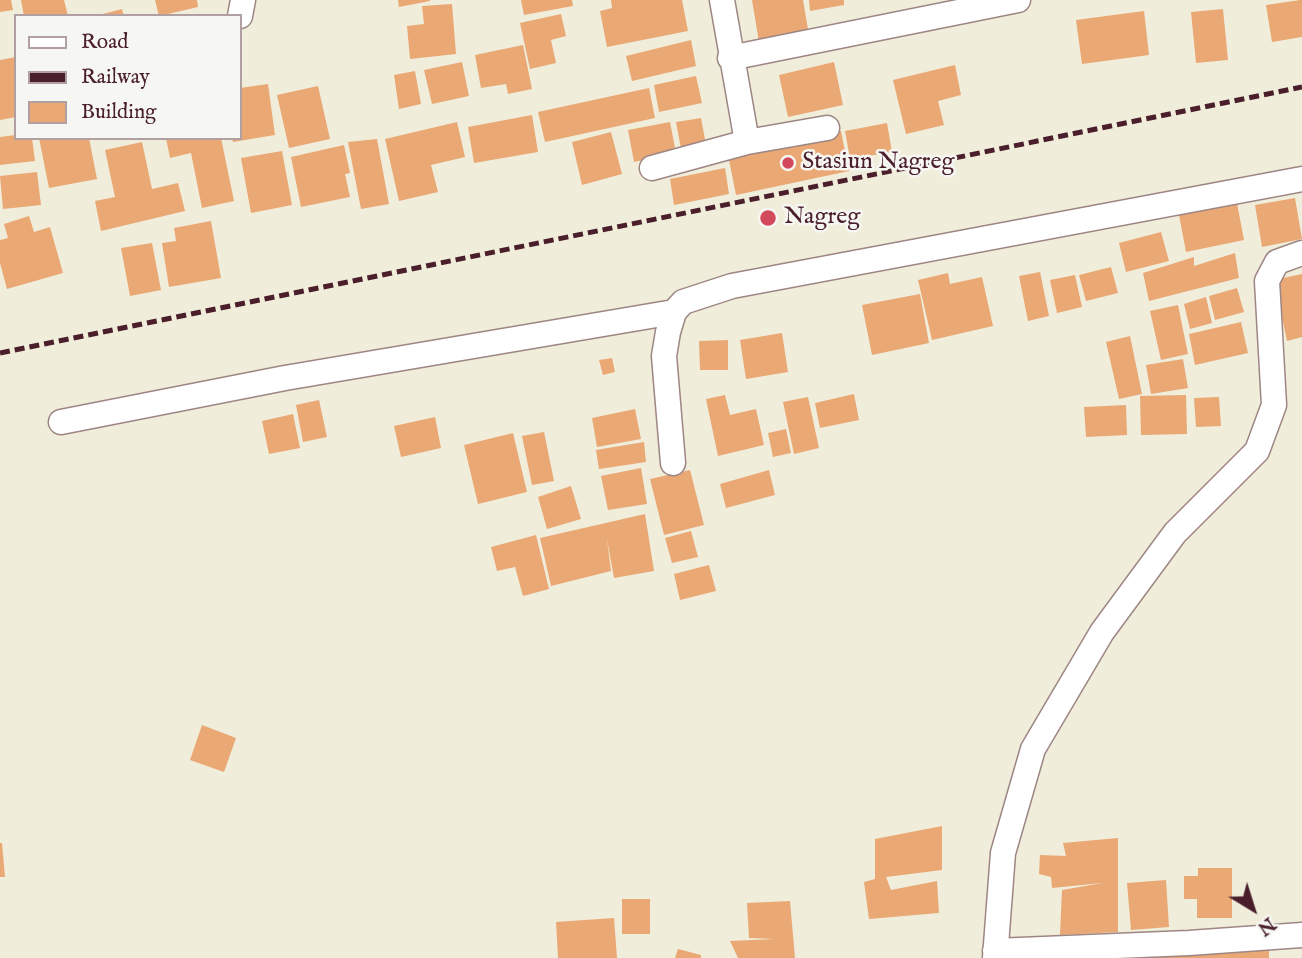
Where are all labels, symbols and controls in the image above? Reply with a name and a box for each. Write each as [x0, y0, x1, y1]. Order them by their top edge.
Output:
legend [14, 14, 242, 140]
text: Road [81, 29, 128, 56]
text: Railway [81, 64, 150, 91]
text: Building [81, 99, 156, 126]
place label: Stasiun Nagreg [802, 149, 954, 177]
marker: Stasiun Nagreg [780, 155, 796, 171]
place label: Nagreg [784, 204, 860, 232]
marker: Nagreg [758, 208, 778, 228]
north arrow [1218, 874, 1288, 944]
text: N [1252, 911, 1280, 940]

